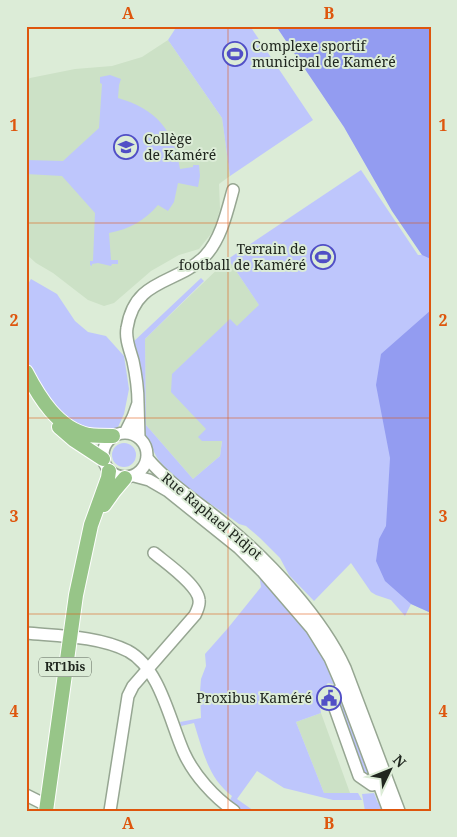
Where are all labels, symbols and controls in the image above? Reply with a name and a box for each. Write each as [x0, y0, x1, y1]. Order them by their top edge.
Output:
text: A [122, 2, 135, 24]
text: B [324, 2, 335, 24]
place label: Complexe sportif municipal de Kaméré [252, 36, 396, 71]
sports icon: Complexe sportif municipal de Kaméré [222, 41, 248, 67]
text: 1 [9, 114, 19, 136]
text: 1 [438, 114, 448, 136]
place label: Collège de Kaméré [144, 129, 216, 164]
school or university icon: Collège de Kaméré [113, 134, 139, 160]
place label: Terrain de football de Kaméré [179, 239, 306, 274]
sports icon: Terrain de football de Kaméré [310, 244, 336, 270]
text: 2 [9, 309, 19, 331]
text: 2 [438, 309, 448, 331]
street label: Rue Raphael Pidjot [158, 468, 267, 563]
text: 3 [9, 505, 19, 527]
text: 3 [438, 505, 448, 527]
road number: RT1bis [39, 658, 91, 676]
public building icon: Proxibus Kaméré [316, 685, 342, 711]
place label: Proxibus Kaméré [196, 688, 312, 707]
text: 4 [9, 700, 19, 722]
text: 4 [438, 700, 448, 722]
north arrow [364, 744, 414, 794]
text: N [389, 750, 411, 771]
text: A [122, 812, 135, 834]
text: B [324, 812, 335, 834]

